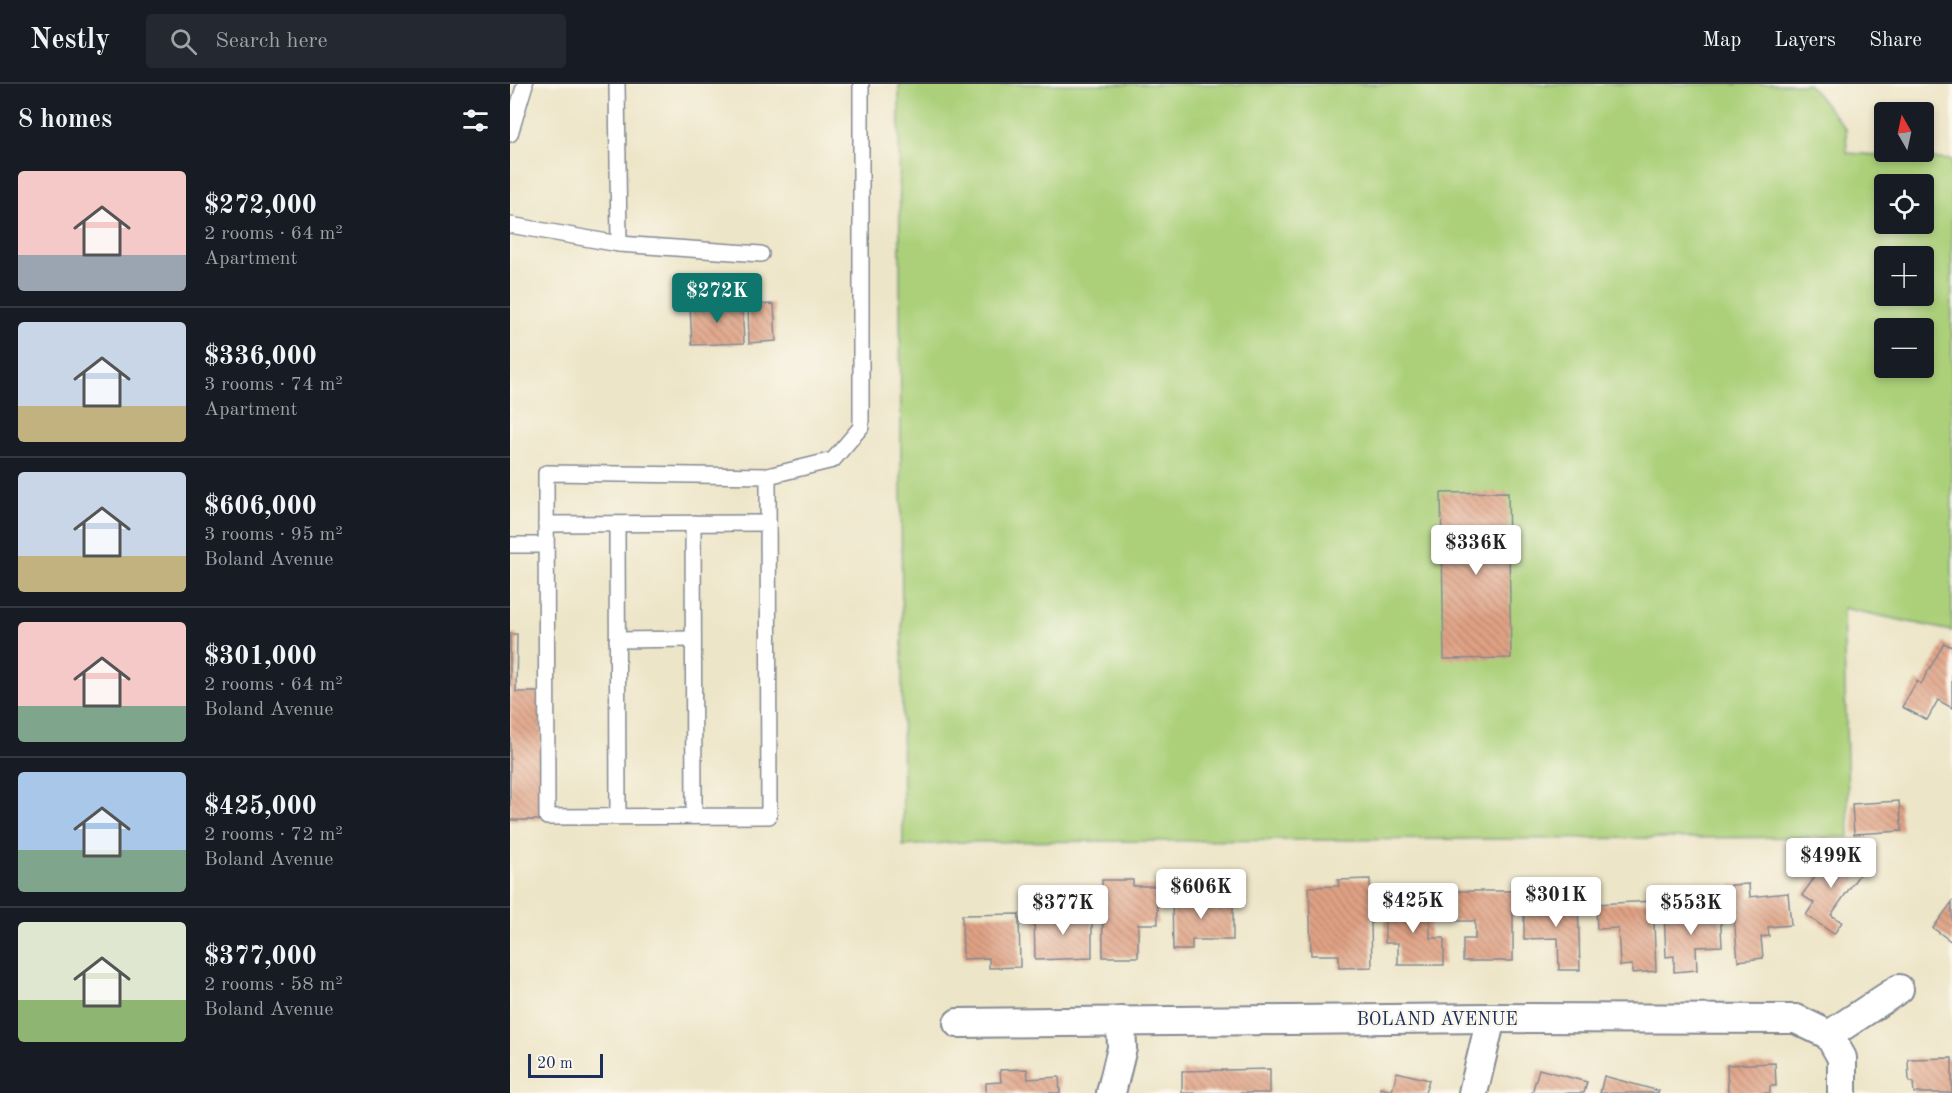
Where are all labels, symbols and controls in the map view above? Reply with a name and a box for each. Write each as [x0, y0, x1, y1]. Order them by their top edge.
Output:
search box [146, 14, 566, 68]
icon: search [167, 25, 200, 58]
text: Nestly [30, 27, 110, 55]
text: Search here [215, 30, 328, 52]
text: Map [1702, 30, 1741, 51]
text: Layers [1774, 30, 1836, 51]
text: Share [1869, 30, 1922, 51]
north arrow [1874, 102, 1934, 162]
map controls [1874, 102, 1934, 378]
icon: filters [459, 104, 492, 137]
text: 8 homes [18, 107, 112, 133]
button: locate [1874, 174, 1934, 234]
text: $272,000 [204, 193, 317, 219]
icon: home [66, 195, 138, 267]
text: 2 rooms · 64 m² [204, 224, 343, 244]
button: + [1874, 246, 1934, 306]
text: Apartment [204, 249, 298, 269]
pin: $272K [675, 273, 759, 324]
text: $272K [686, 282, 748, 302]
button: − [1874, 318, 1934, 378]
text: $336,000 [204, 344, 317, 370]
icon: home [66, 346, 138, 418]
text: 3 rooms · 74 m² [204, 375, 343, 395]
text: Apartment [204, 400, 298, 420]
text: $606,000 [204, 494, 317, 520]
icon: home [66, 496, 138, 568]
text: 3 rooms · 95 m² [204, 525, 343, 545]
pin: $336K [1434, 525, 1518, 576]
text: $336K [1445, 534, 1507, 554]
text: Boland Avenue [204, 550, 333, 570]
text: $301,000 [204, 644, 317, 670]
icon: home [66, 646, 138, 718]
text: 2 rooms · 64 m² [204, 675, 343, 695]
text: Boland Avenue [204, 700, 333, 720]
text: $425,000 [204, 794, 317, 820]
icon: home [66, 796, 138, 868]
text: 2 rooms · 72 m² [204, 825, 343, 845]
pin: $499K [1789, 838, 1873, 889]
text: $499K [1800, 847, 1862, 867]
text: Boland Avenue [204, 850, 333, 870]
pin: $606K [1159, 869, 1243, 920]
pin: $301K [1514, 877, 1598, 928]
text: $606K [1170, 878, 1232, 898]
pin: $425K [1371, 883, 1455, 934]
pin: $377K [1021, 885, 1105, 936]
pin: $553K [1649, 885, 1733, 936]
text: $301K [1525, 886, 1587, 906]
text: $425K [1382, 892, 1444, 912]
text: $377K [1032, 894, 1094, 914]
text: $553K [1660, 894, 1722, 914]
text: $377,000 [204, 944, 317, 970]
icon: home [66, 946, 138, 1018]
text: 2 rooms · 58 m² [204, 975, 343, 995]
text: Boland Avenue [204, 1000, 333, 1020]
street label: BOLAND AVENUE [1356, 1011, 1518, 1029]
scale bar [528, 1051, 603, 1078]
text: 20 m [537, 1056, 573, 1072]

